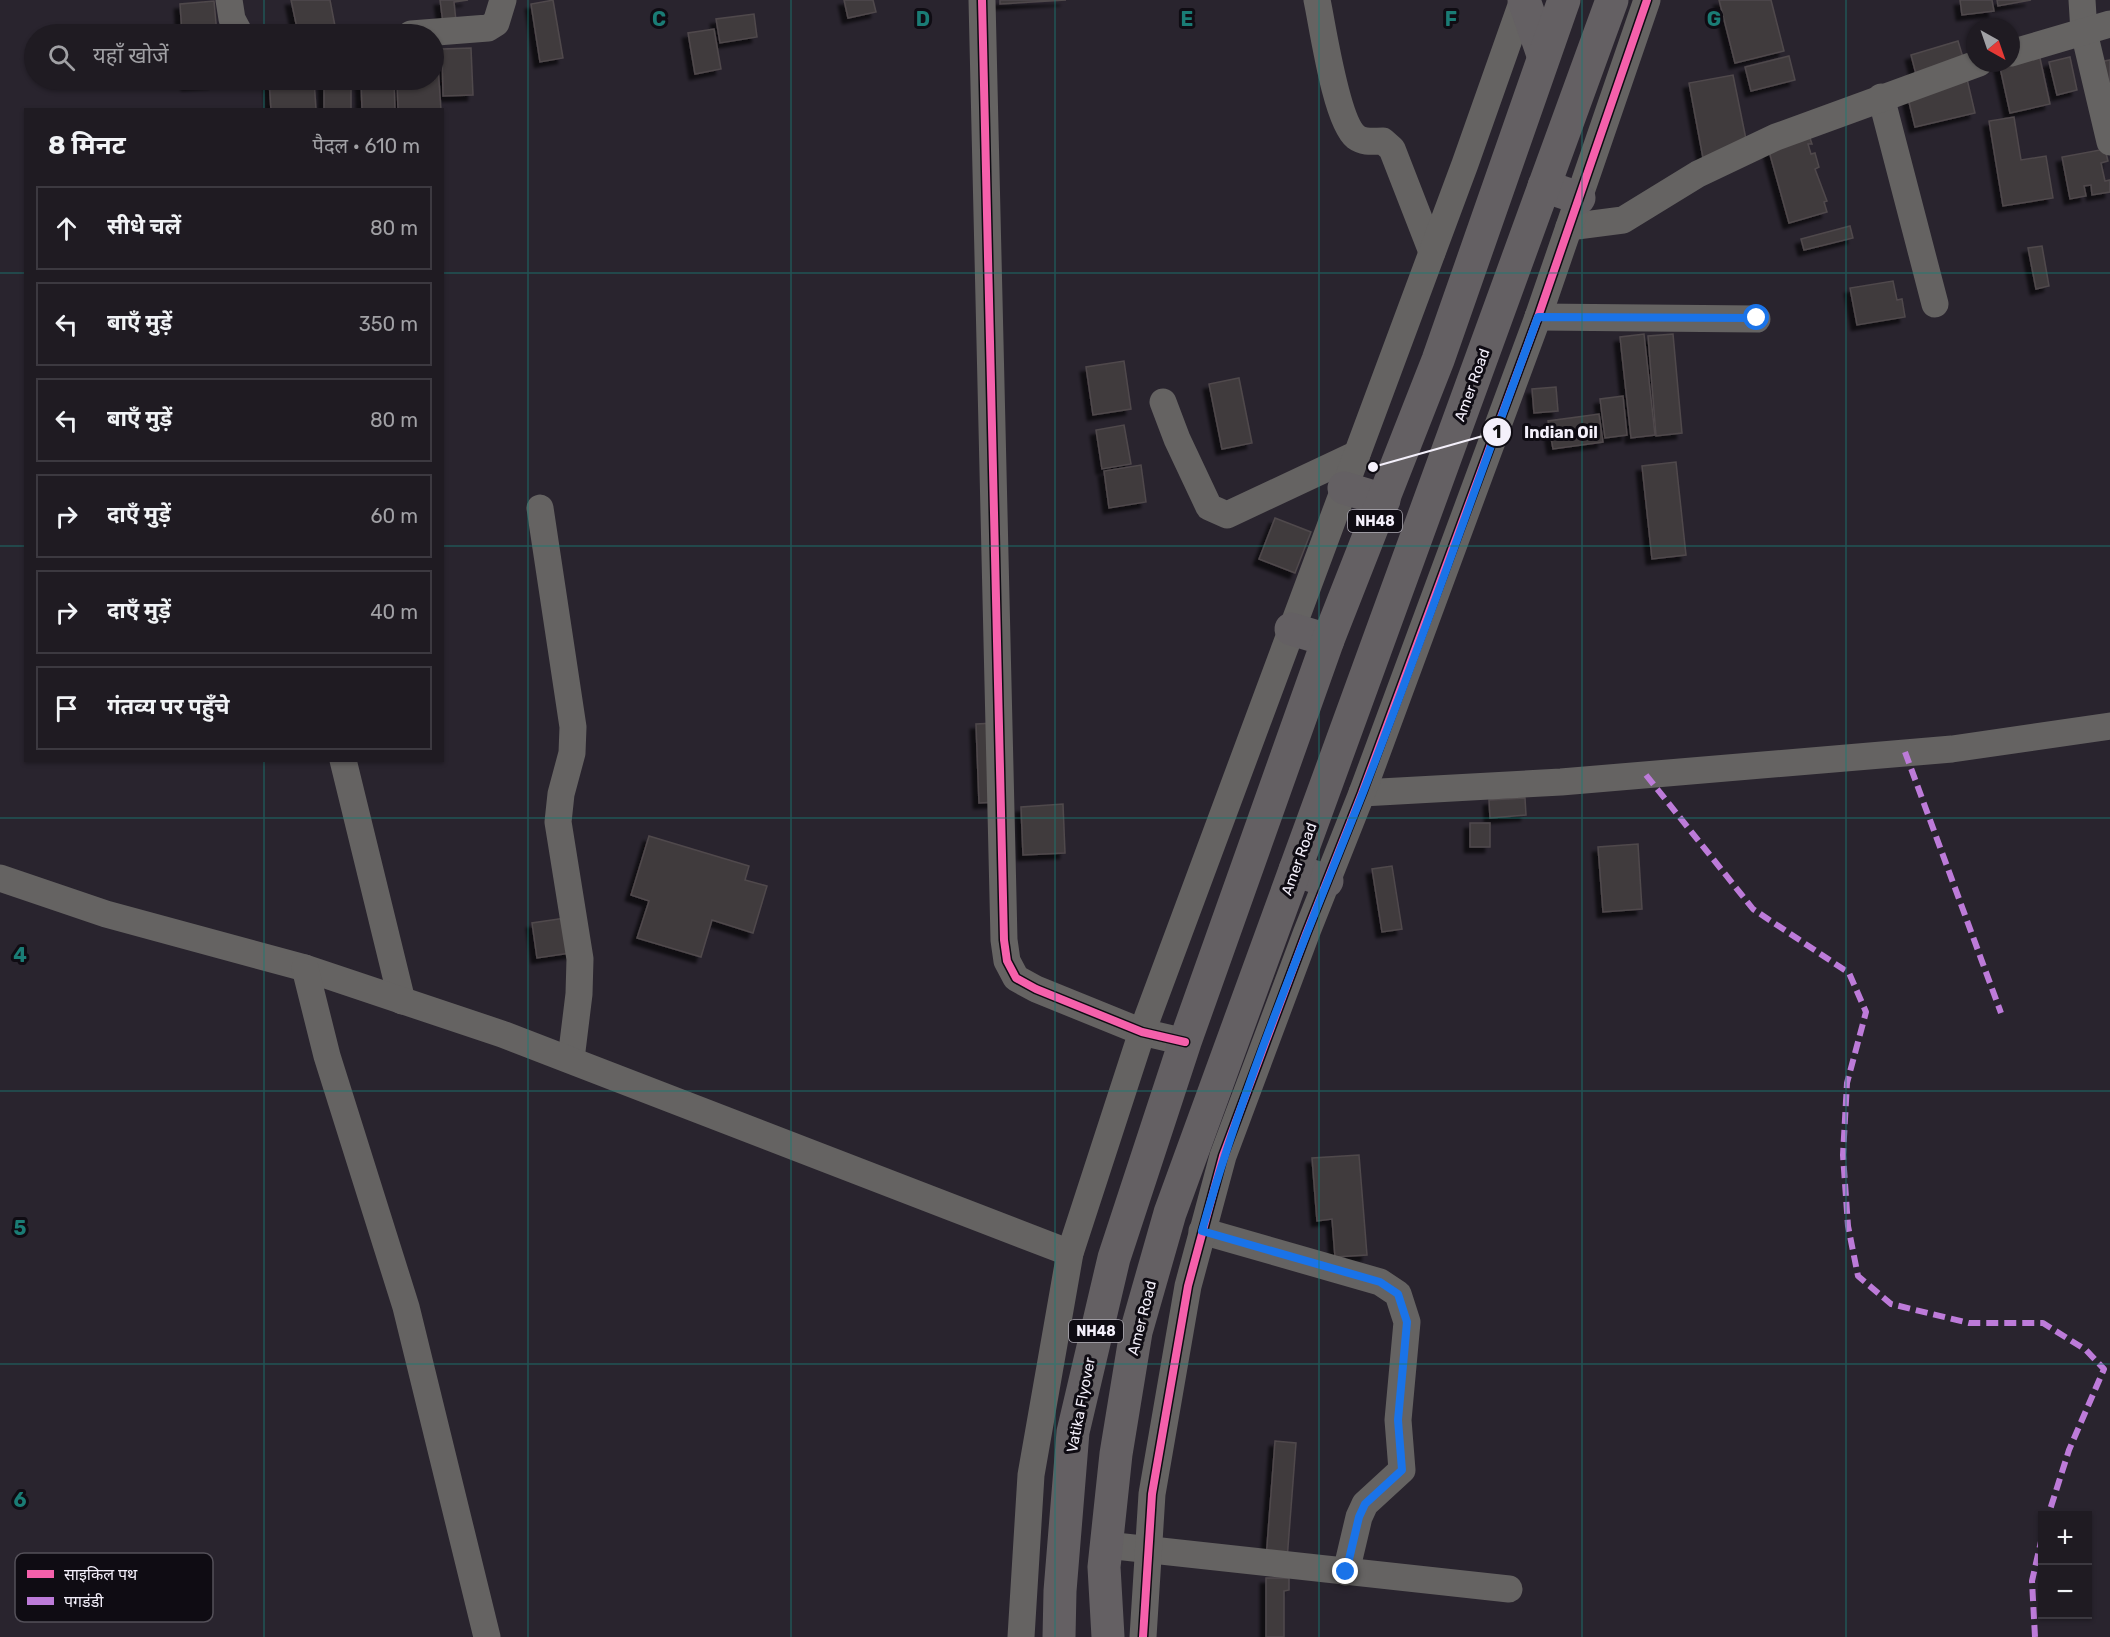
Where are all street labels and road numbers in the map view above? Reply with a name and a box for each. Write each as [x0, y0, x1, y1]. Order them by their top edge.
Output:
street label: Amer Road [1450, 346, 1494, 424]
road number: NH48 [1348, 510, 1402, 532]
street label: Amer Road [1277, 820, 1321, 898]
street label: Amer Road [1124, 1279, 1160, 1357]
road number: NH48 [1069, 1320, 1123, 1342]
street label: Vatika Flyover [1063, 1355, 1099, 1454]

